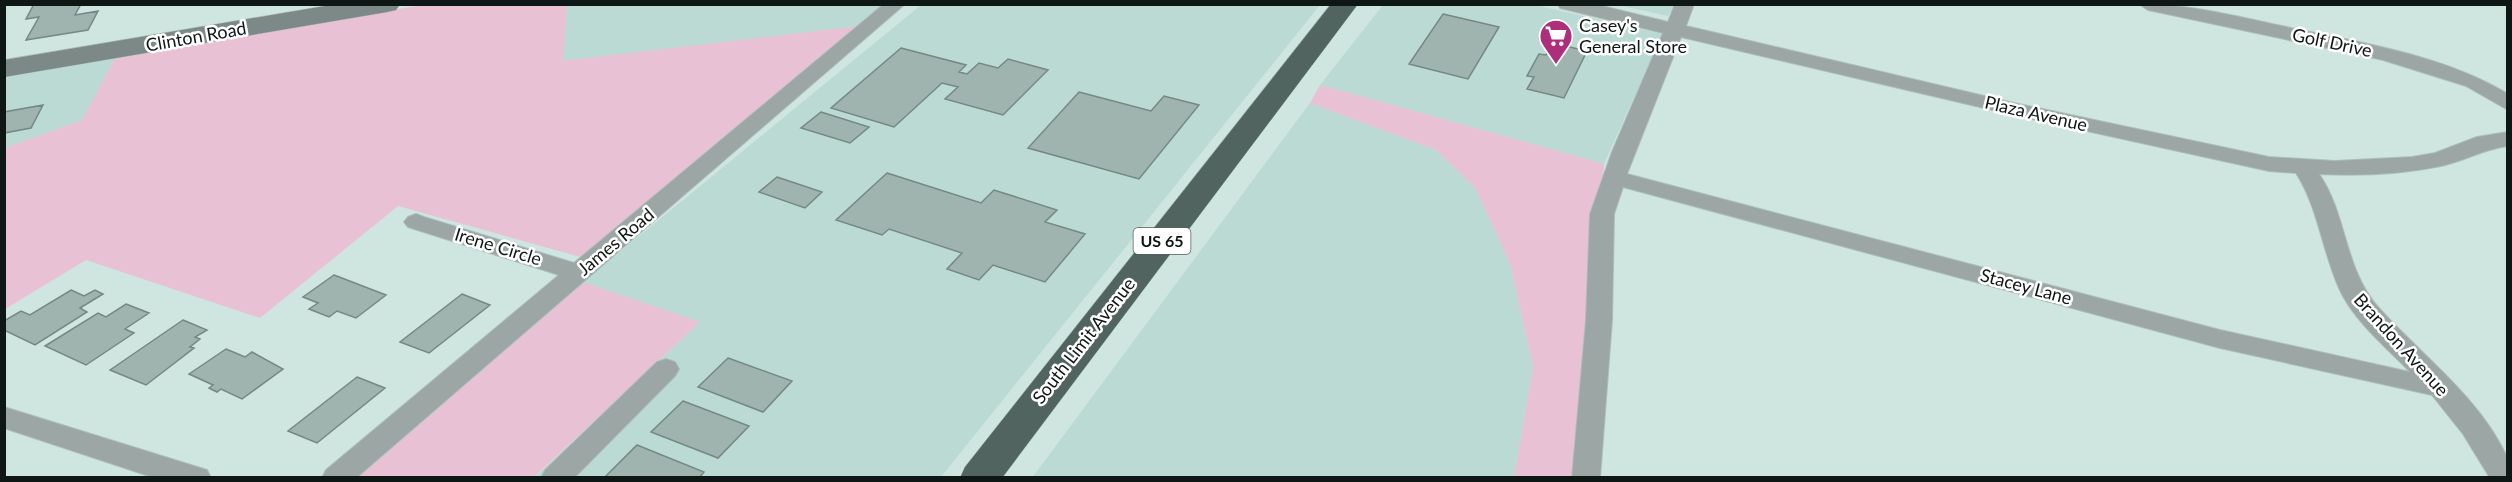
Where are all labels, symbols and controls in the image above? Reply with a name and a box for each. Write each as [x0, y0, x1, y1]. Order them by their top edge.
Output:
place label: Casey's General Store [1579, 14, 1687, 57]
street label: Clinton Road [144, 16, 248, 56]
supermarket icon: Casey's General Store [1538, 18, 1574, 65]
street label: Golf Drive [2290, 23, 2374, 61]
street label: Plaza Avenue [1983, 91, 2090, 136]
street label: James Road [573, 203, 658, 279]
street label: Irene Circle [452, 222, 544, 270]
road number: US 65 [1134, 228, 1190, 254]
street label: Stacey Lane [1978, 263, 2074, 309]
street label: South Limit Avenue [1027, 273, 1139, 408]
street label: Brandon Avenue [2350, 288, 2454, 400]

